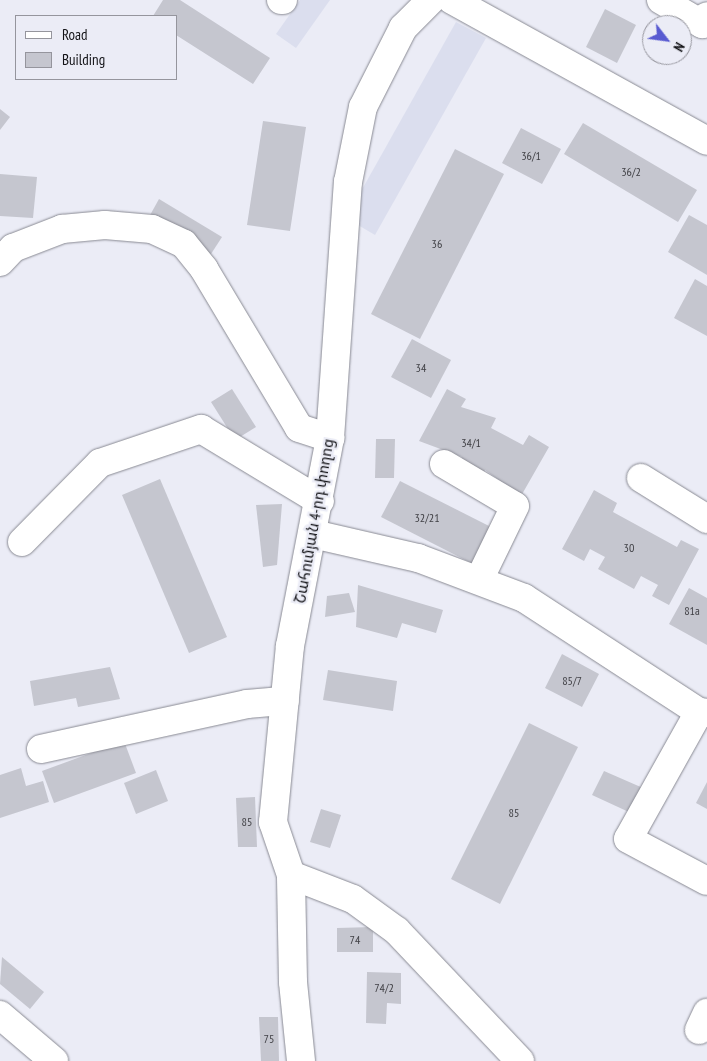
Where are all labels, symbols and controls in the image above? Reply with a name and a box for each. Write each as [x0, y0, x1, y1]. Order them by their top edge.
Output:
legend [15, 15, 178, 80]
north arrow [642, 15, 692, 65]
text: Road [62, 25, 88, 44]
text: N [669, 39, 689, 55]
text: Building [62, 50, 105, 69]
house number: 36/1 [521, 149, 541, 163]
house number: 36/2 [621, 165, 641, 179]
house number: 36 [432, 237, 442, 251]
house number: 34 [416, 361, 426, 375]
house number: 34/1 [461, 436, 481, 450]
street label: Շահումյան 4-րդ փողոց [291, 437, 337, 605]
house number: 32/21 [414, 511, 440, 525]
house number: 30 [624, 541, 634, 555]
house number: 81a [684, 604, 700, 618]
house number: 85/7 [562, 674, 582, 688]
house number: 85 [509, 806, 519, 820]
house number: 85 [242, 815, 252, 829]
house number: 74 [350, 933, 360, 947]
house number: 74/2 [374, 981, 394, 995]
house number: 75 [264, 1032, 274, 1046]

